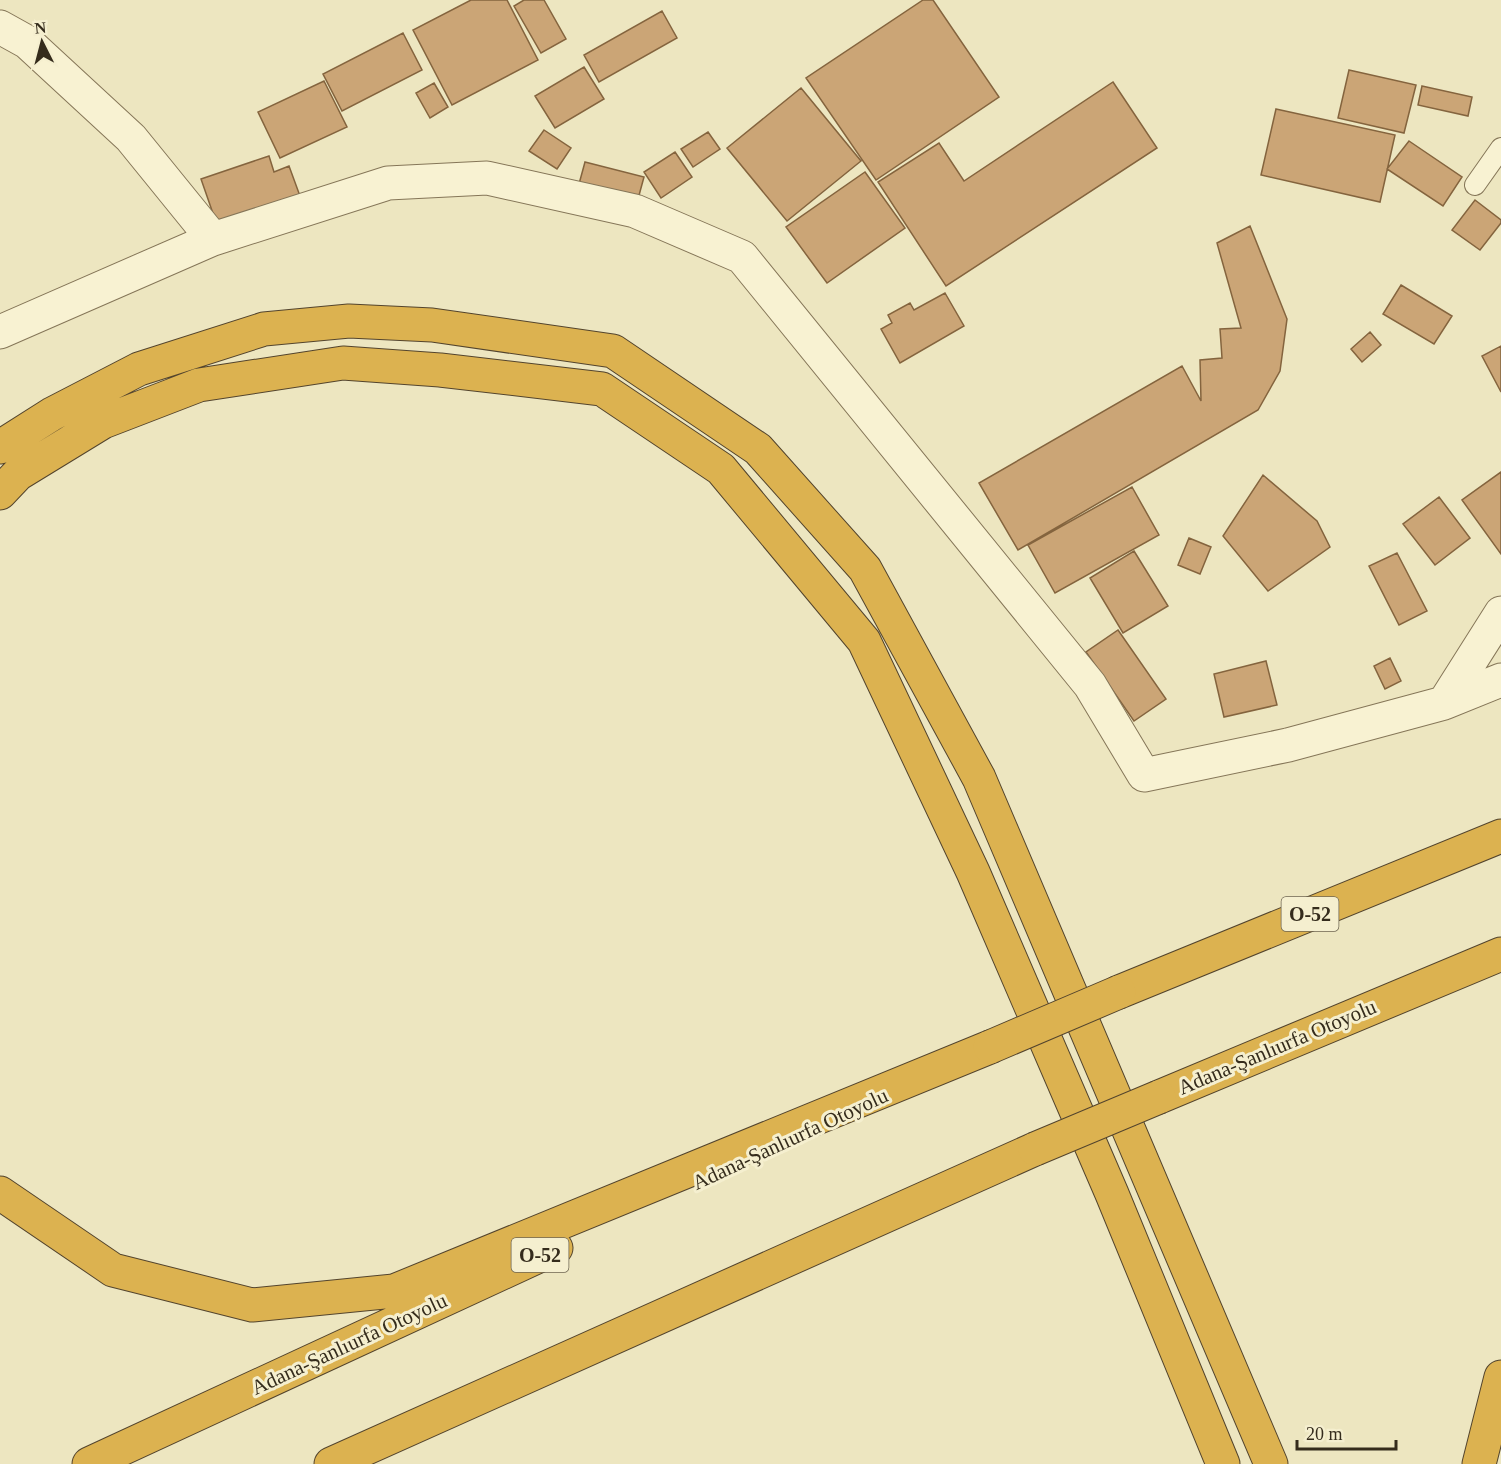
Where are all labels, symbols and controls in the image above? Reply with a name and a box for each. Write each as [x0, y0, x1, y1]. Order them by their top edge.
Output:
north arrow [12, 12, 72, 72]
text: N [34, 18, 48, 37]
road number: O-52 [1282, 897, 1338, 931]
street label: Adana-Şanlıurfa Otoyolu [1174, 994, 1380, 1100]
street label: Adana-Şanlıurfa Otoyolu [688, 1083, 892, 1195]
road number: O-52 [512, 1238, 568, 1272]
street label: Adana-Şanlıurfa Otoyolu [247, 1288, 451, 1400]
scale bar [1297, 1413, 1396, 1451]
text: 20 m [1306, 1424, 1343, 1444]

